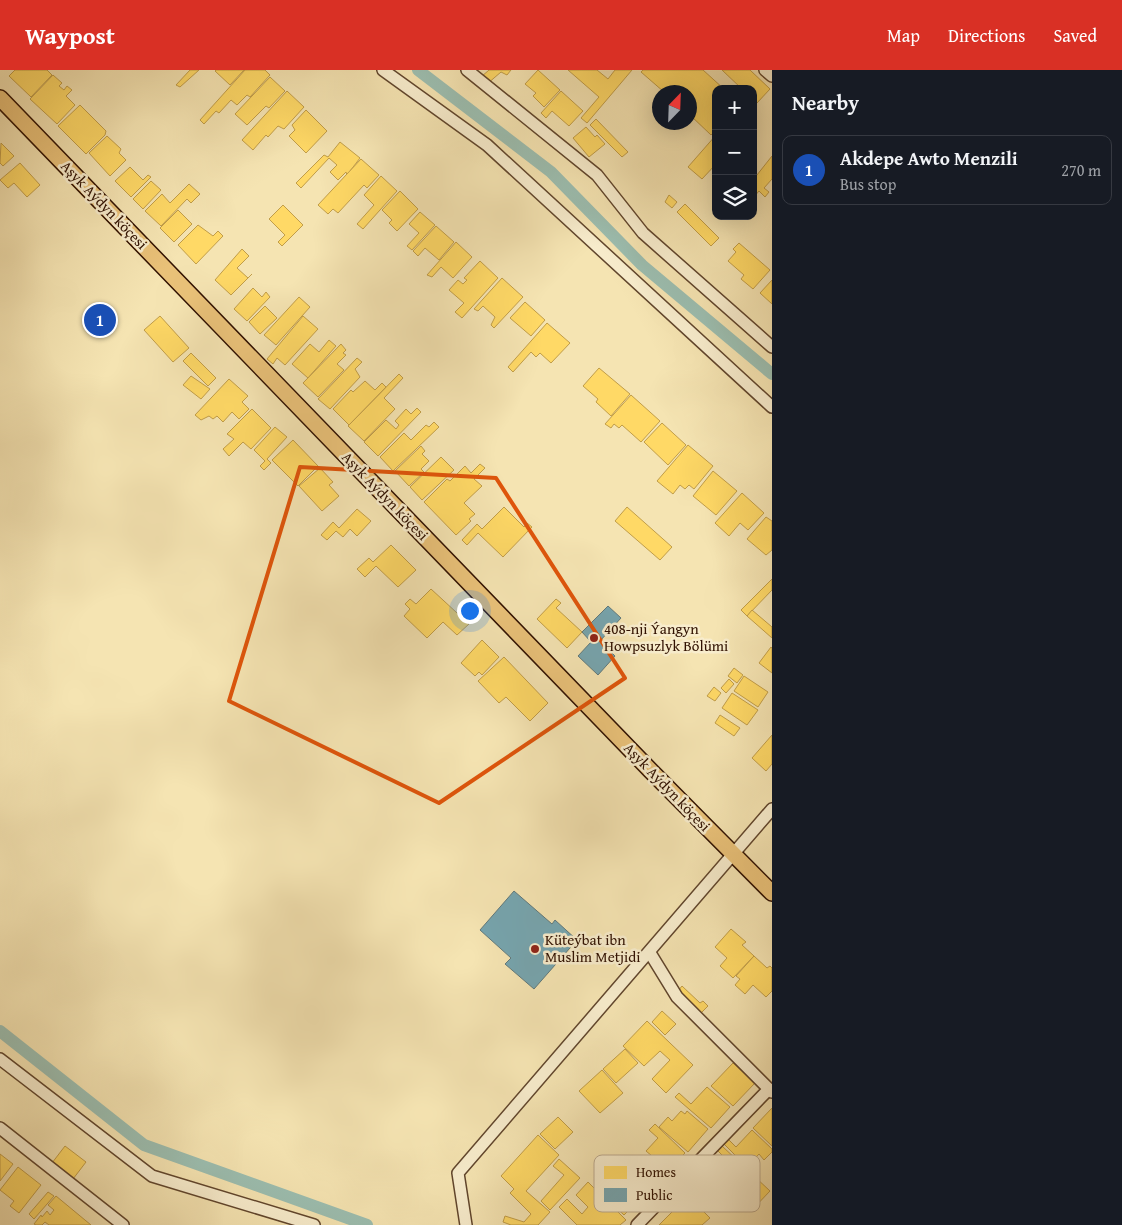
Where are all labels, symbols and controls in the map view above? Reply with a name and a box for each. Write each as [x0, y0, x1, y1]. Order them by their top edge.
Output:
text: Waypost [25, 18, 115, 53]
text: Map [887, 22, 920, 49]
text: Directions [948, 22, 1025, 49]
text: Saved [1053, 22, 1097, 49]
north arrow [652, 85, 697, 130]
map controls [712, 85, 757, 220]
button: + [712, 85, 757, 130]
text: Nearby [792, 87, 859, 118]
button: − [712, 130, 757, 175]
text: Akdepe Awto Menzili [840, 144, 1018, 172]
street label: Aşyk Aýdyn köçesi [56, 156, 152, 254]
text: 1 [805, 158, 813, 182]
text: 270 m [1061, 158, 1101, 182]
text: Bus stop [840, 172, 896, 196]
button: layers [712, 175, 757, 220]
pin: 1 [84, 301, 116, 339]
street label: Aşyk Aýdyn köçesi [337, 447, 433, 545]
your location [457, 598, 483, 624]
place label: 408-nji Ýangyn Howpsuzlyk Bölümi [604, 618, 728, 656]
marker: 408-nji Ýangyn Howpsuzlyk Bölümi [588, 632, 600, 644]
street label: Aşyk Aýdyn köçesi [619, 738, 715, 836]
place label: Küteýbat ibn Muslim Metjidi [545, 929, 640, 967]
marker: Küteýbat ibn Muslim Metjidi [529, 943, 541, 955]
legend [594, 1155, 760, 1212]
text: Homes [636, 1162, 676, 1182]
text: Public [636, 1185, 672, 1205]

